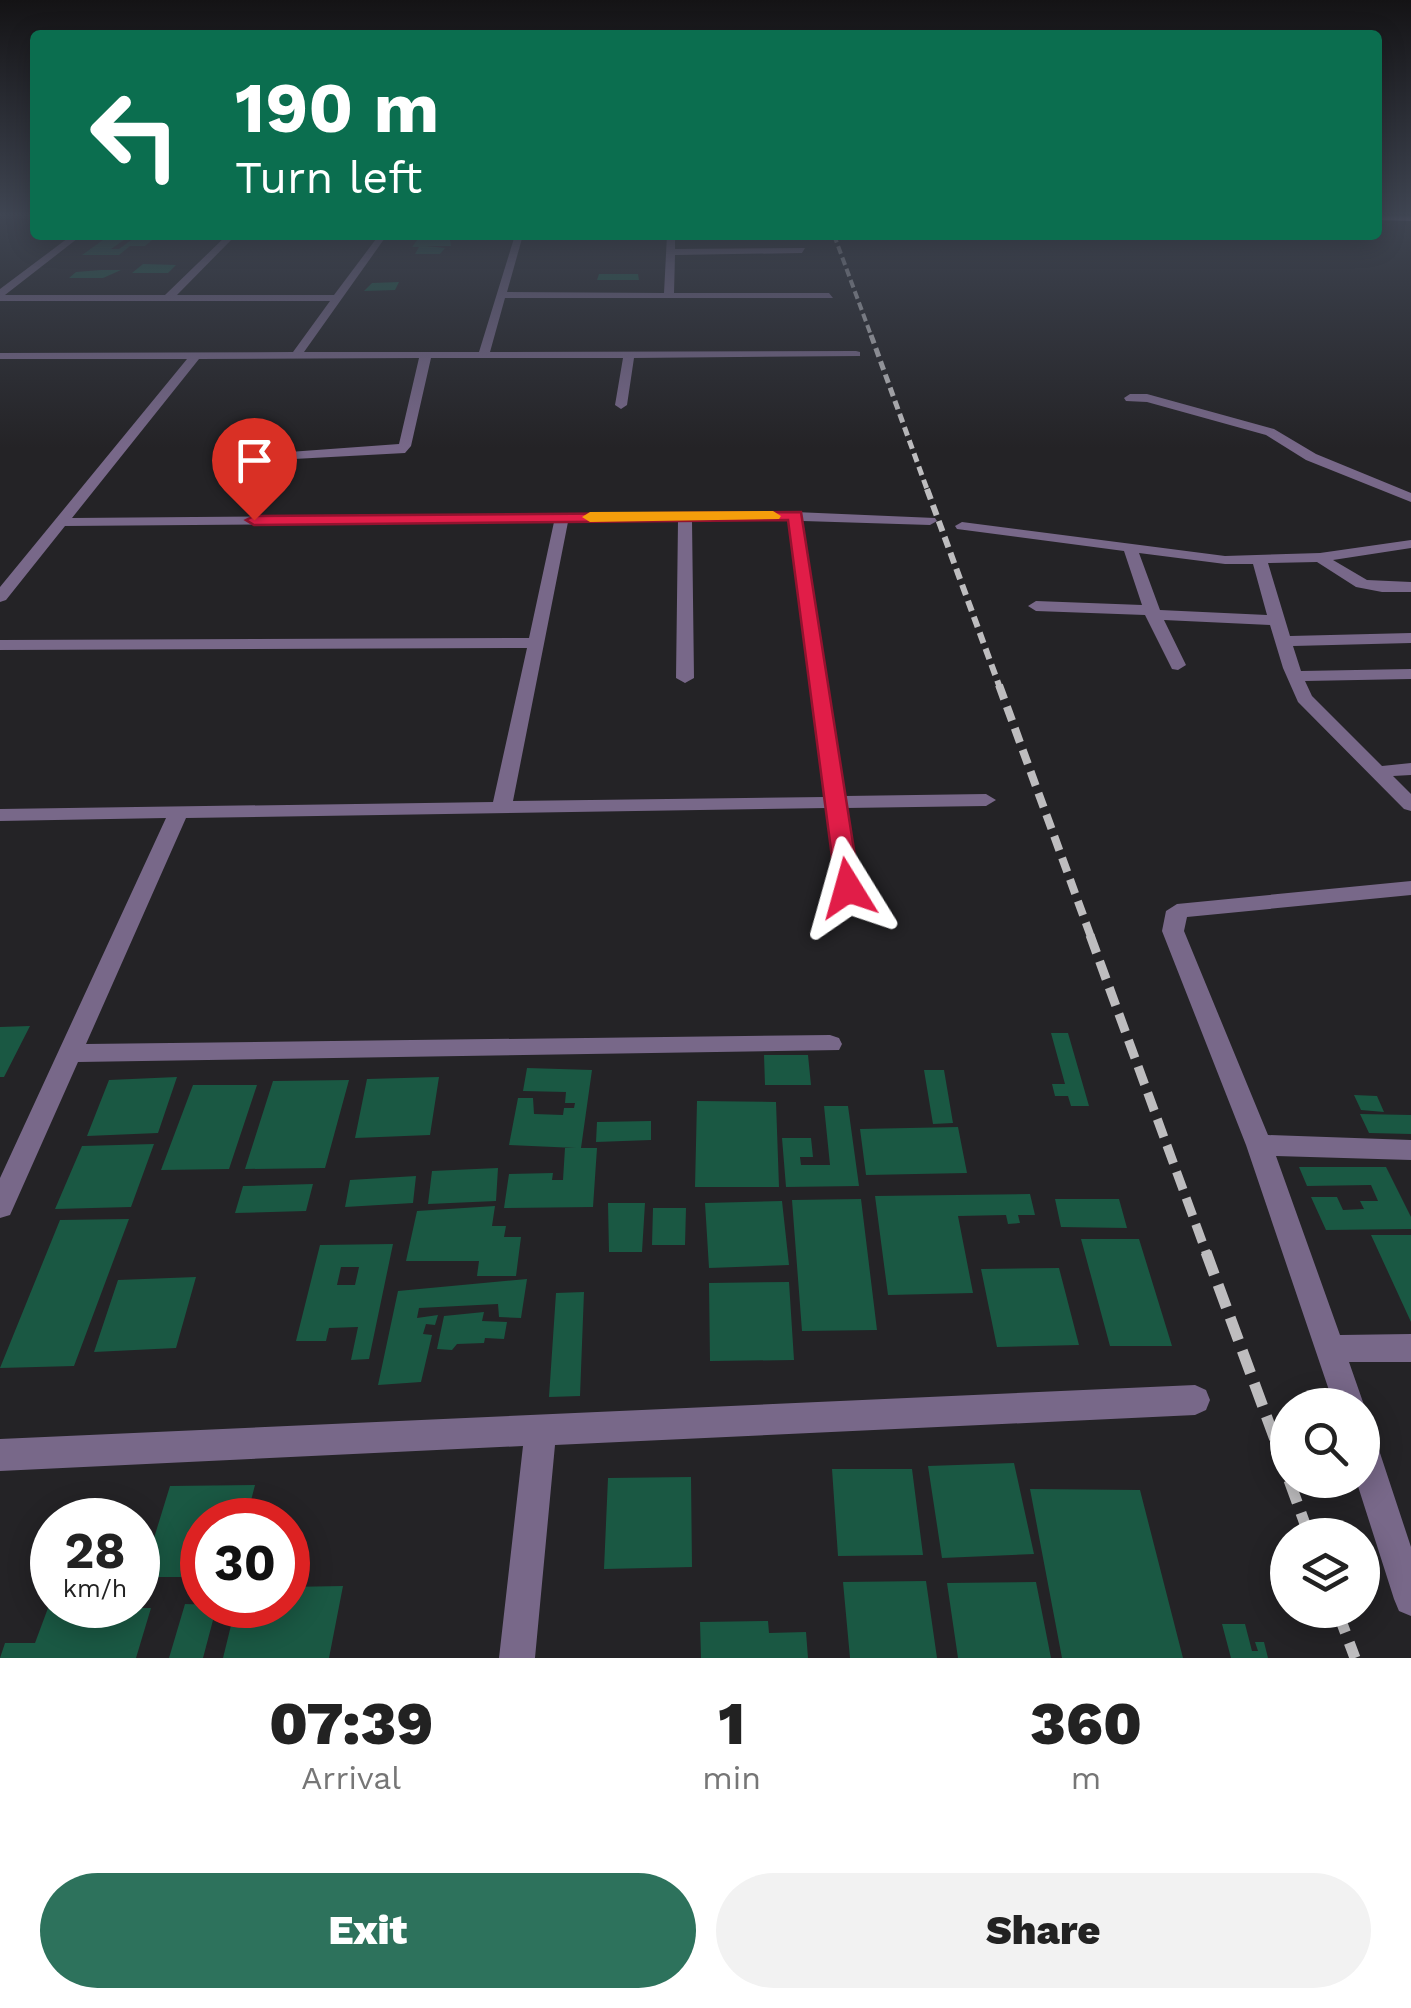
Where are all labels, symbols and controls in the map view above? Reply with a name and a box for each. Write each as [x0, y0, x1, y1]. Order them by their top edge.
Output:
text: 190 m [235, 67, 439, 149]
icon: left [70, 70, 200, 200]
text: Turn left [235, 151, 422, 204]
pin [212, 418, 297, 521]
icon: arrive [227, 433, 282, 488]
position arrow [796, 836, 900, 940]
map controls [1270, 1388, 1380, 1628]
button: search [1270, 1388, 1380, 1498]
speed limit sign: 30 [180, 1498, 310, 1628]
button: layers [1270, 1518, 1380, 1628]
text: 28 [64, 1521, 126, 1580]
text: km/h [63, 1574, 127, 1603]
text: 07:39 [269, 1688, 433, 1759]
text: 1 [718, 1688, 745, 1759]
text: 360 [1030, 1688, 1142, 1759]
text: Arrival [301, 1759, 401, 1797]
text: min [702, 1759, 761, 1797]
text: m [1071, 1759, 1101, 1797]
button: Exit [40, 1873, 696, 1988]
button: Share [716, 1873, 1371, 1988]

